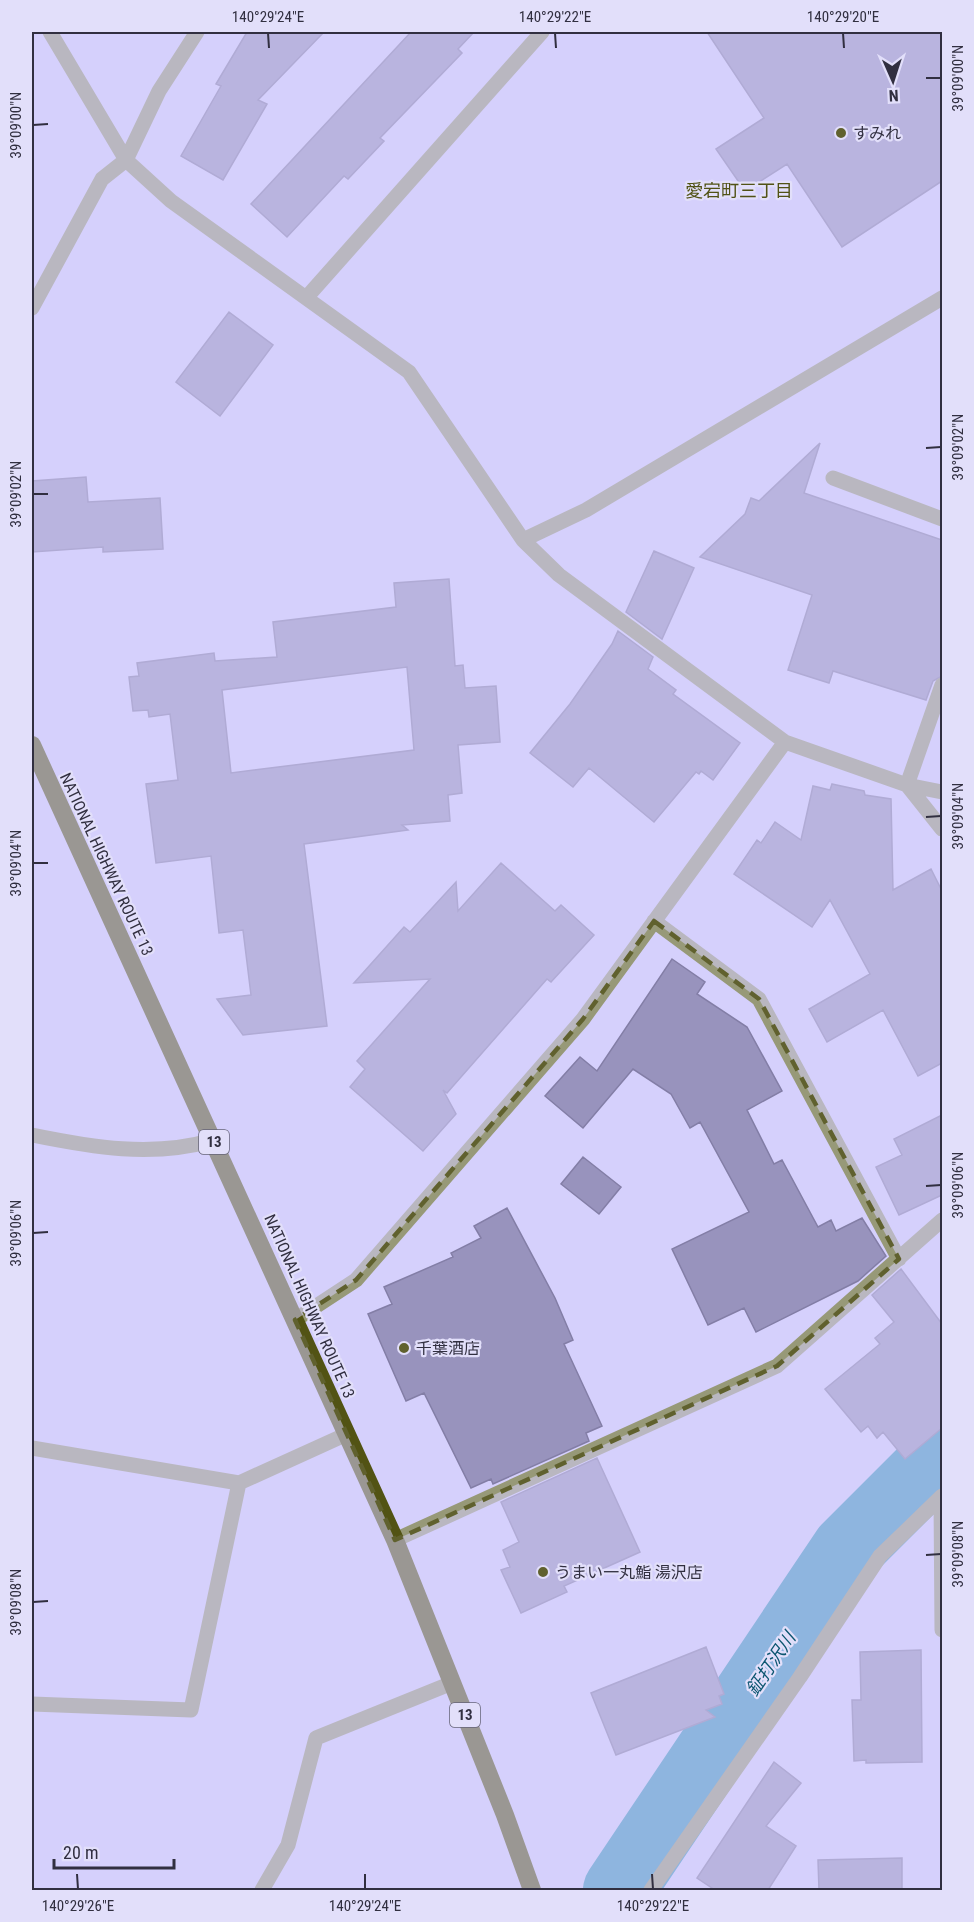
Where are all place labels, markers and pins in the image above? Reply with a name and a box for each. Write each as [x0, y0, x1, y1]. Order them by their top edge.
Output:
place label: すみれ [853, 124, 901, 143]
marker: すみれ [834, 126, 848, 140]
place label: 千葉酒店 [416, 1339, 480, 1358]
marker: 千葉酒店 [397, 1341, 411, 1355]
place label: うまい一丸鮨 湯沢店 [555, 1563, 703, 1582]
marker: うまい一丸鮨 湯沢店 [536, 1565, 550, 1579]

